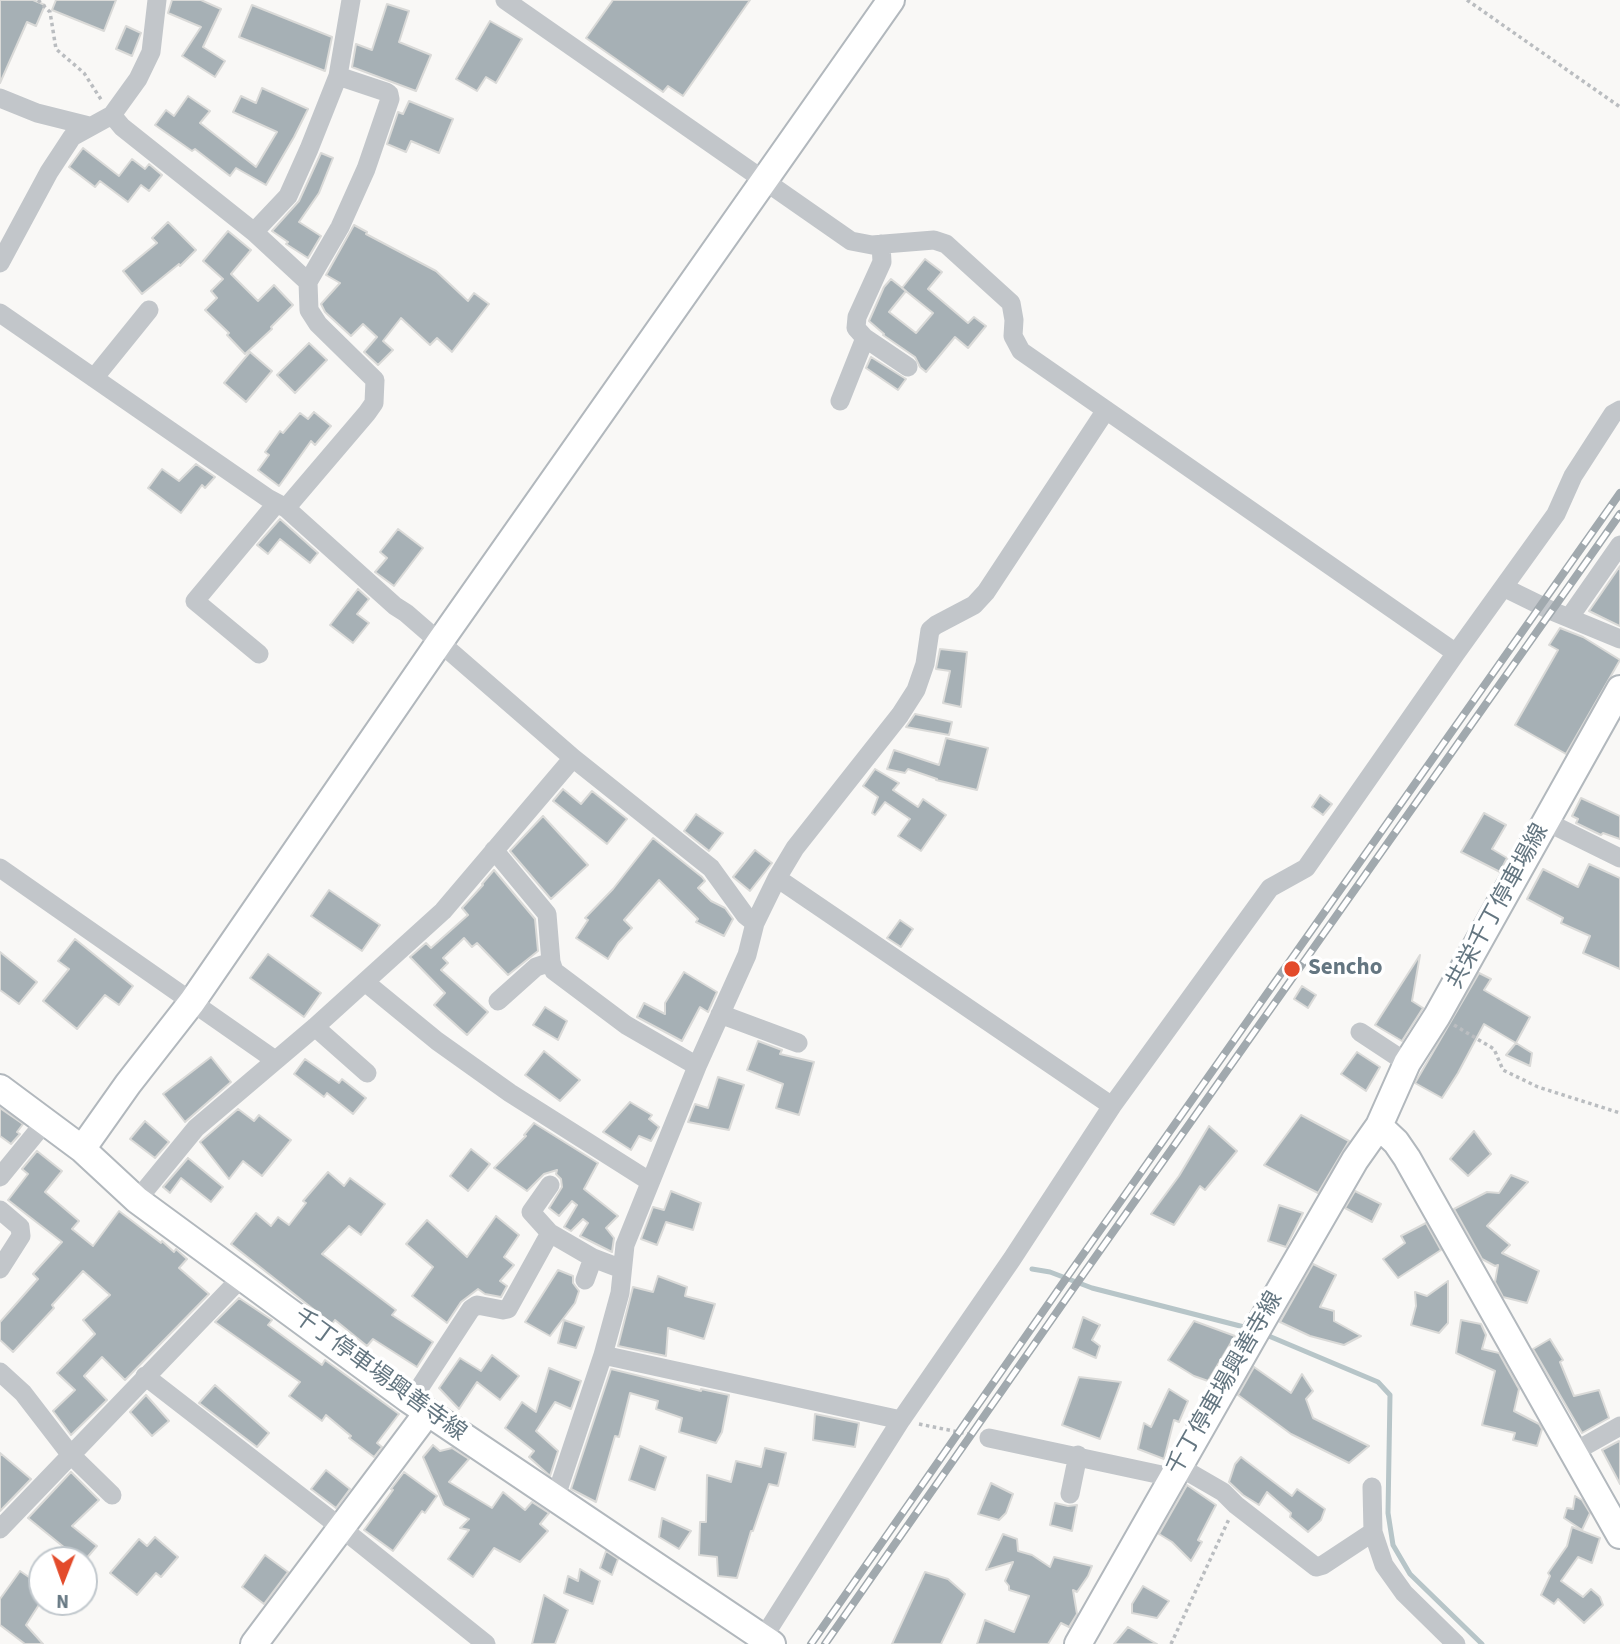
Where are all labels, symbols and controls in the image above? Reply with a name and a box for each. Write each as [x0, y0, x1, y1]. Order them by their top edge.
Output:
street label: 共栄千丁停車場線 [1442, 820, 1556, 994]
place label: Sencho [1308, 955, 1383, 983]
marker: Sencho [1282, 959, 1302, 979]
street label: 千丁停車場興善寺線 [1162, 1287, 1290, 1481]
street label: 千丁停車場興善寺線 [287, 1304, 471, 1448]
north arrow [28, 1546, 98, 1616]
text: N [56, 1587, 69, 1614]

